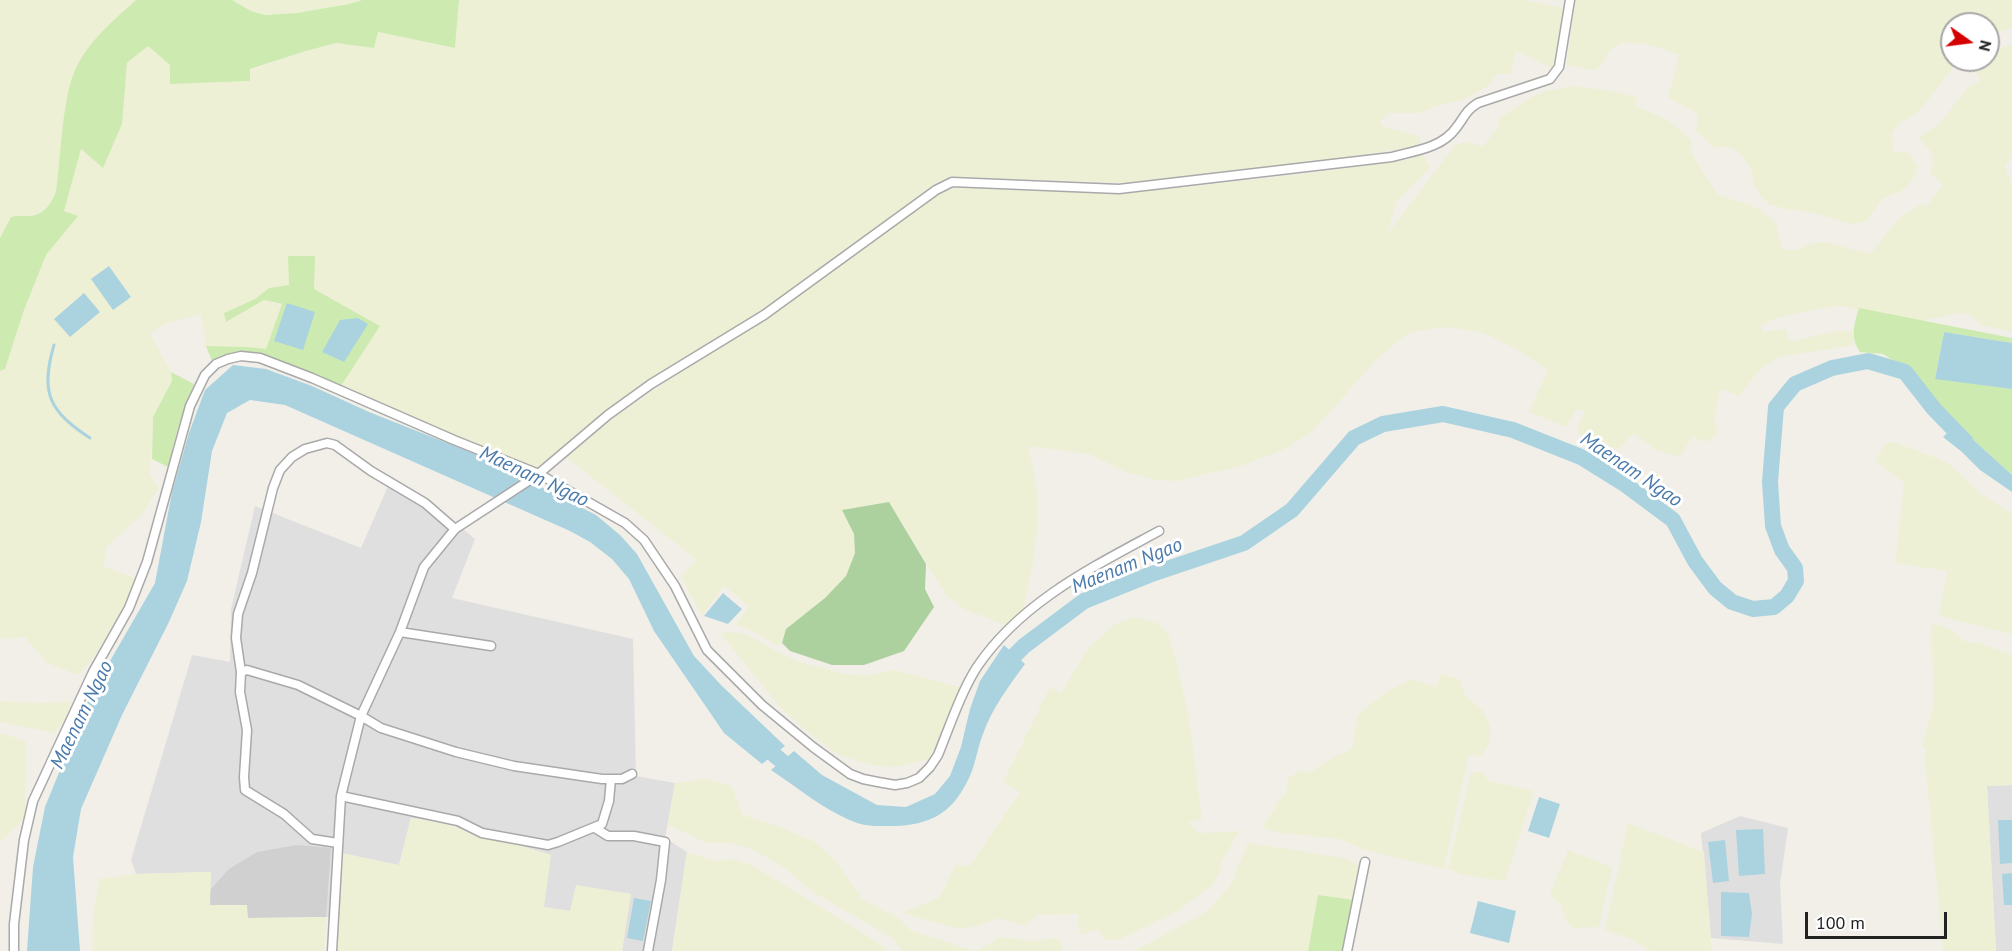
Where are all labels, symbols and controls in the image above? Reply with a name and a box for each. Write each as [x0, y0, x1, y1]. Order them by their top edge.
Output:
north arrow [1940, 12, 2000, 72]
text: N [1975, 38, 1997, 53]
water label: Maenam Ngao [1576, 427, 1686, 513]
water label: Maenam Ngao [476, 441, 592, 513]
water label: Maenam Ngao [1068, 533, 1186, 599]
water label: Maenam Ngao [45, 657, 119, 773]
scale bar [1808, 900, 1950, 938]
text: 100 m [1816, 911, 1865, 934]

